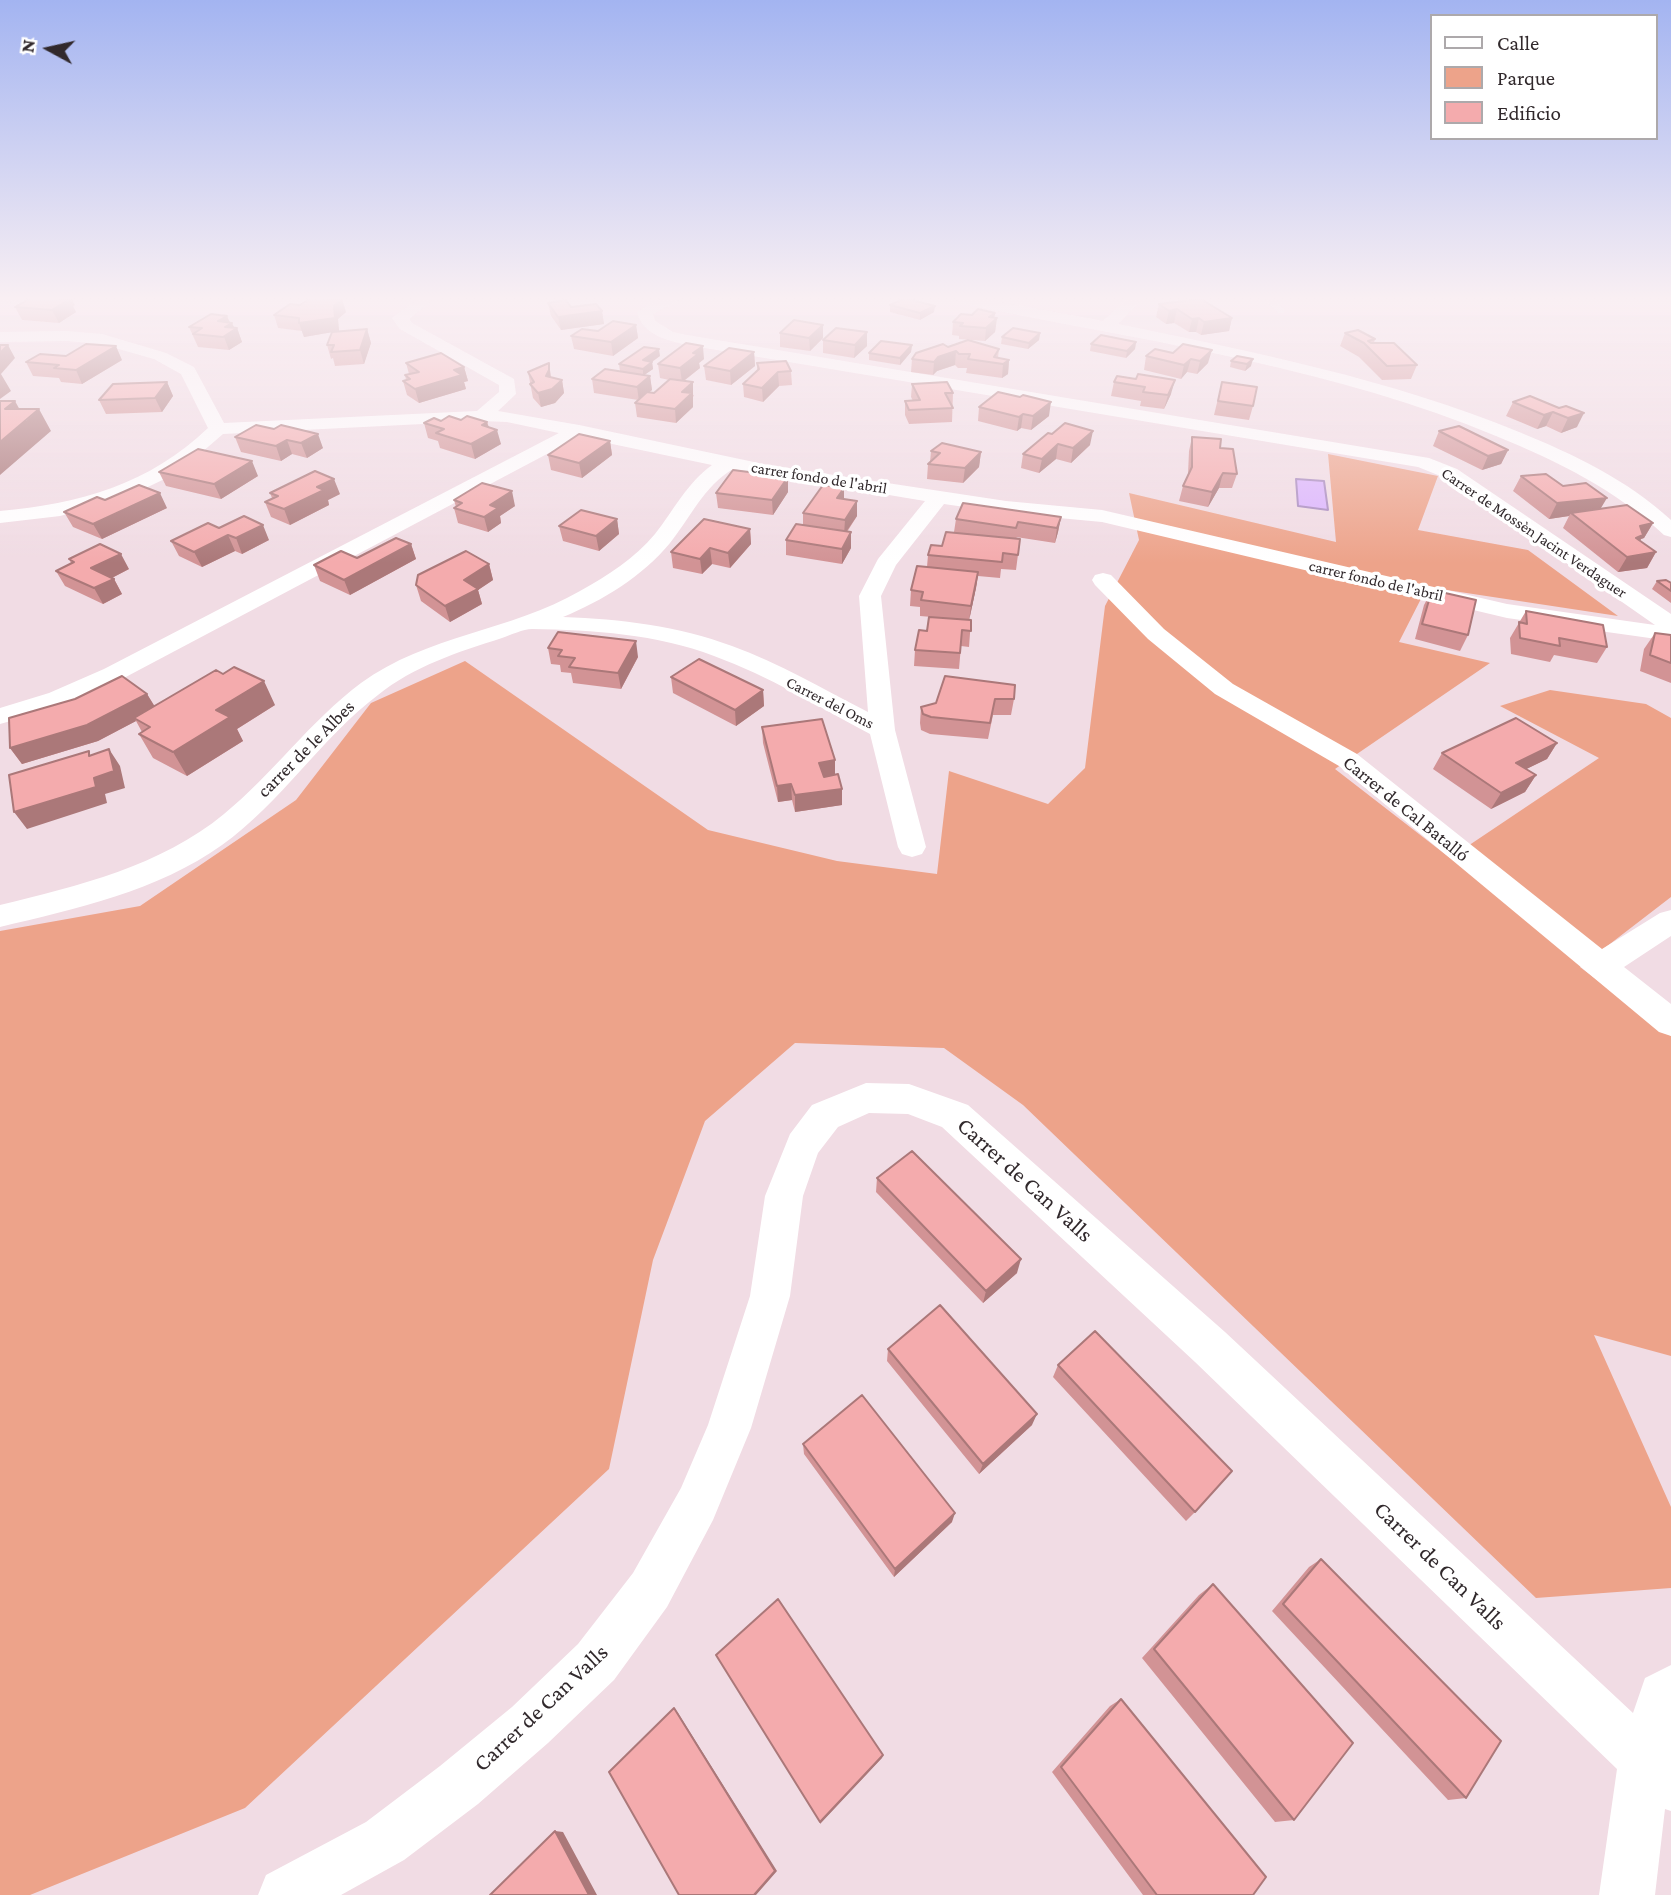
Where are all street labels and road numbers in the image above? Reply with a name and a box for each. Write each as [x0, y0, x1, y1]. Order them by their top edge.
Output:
street label: carrer fondo de l'abril [750, 458, 888, 498]
street label: Carrer de Mossèn Jacint Verdaguer [1438, 464, 1630, 602]
street label: carrer fondo de l'abril [1307, 556, 1445, 606]
street label: Carrer del Oms [783, 673, 877, 733]
street label: carrer de le Albes [252, 695, 360, 803]
street label: Carrer de Cal Batalló [1338, 751, 1474, 867]
street label: Carrer de Can Valls [951, 1112, 1099, 1248]
street label: Carrer de Can Valls [1368, 1496, 1512, 1636]
street label: Carrer de Can Valls [468, 1639, 614, 1777]

